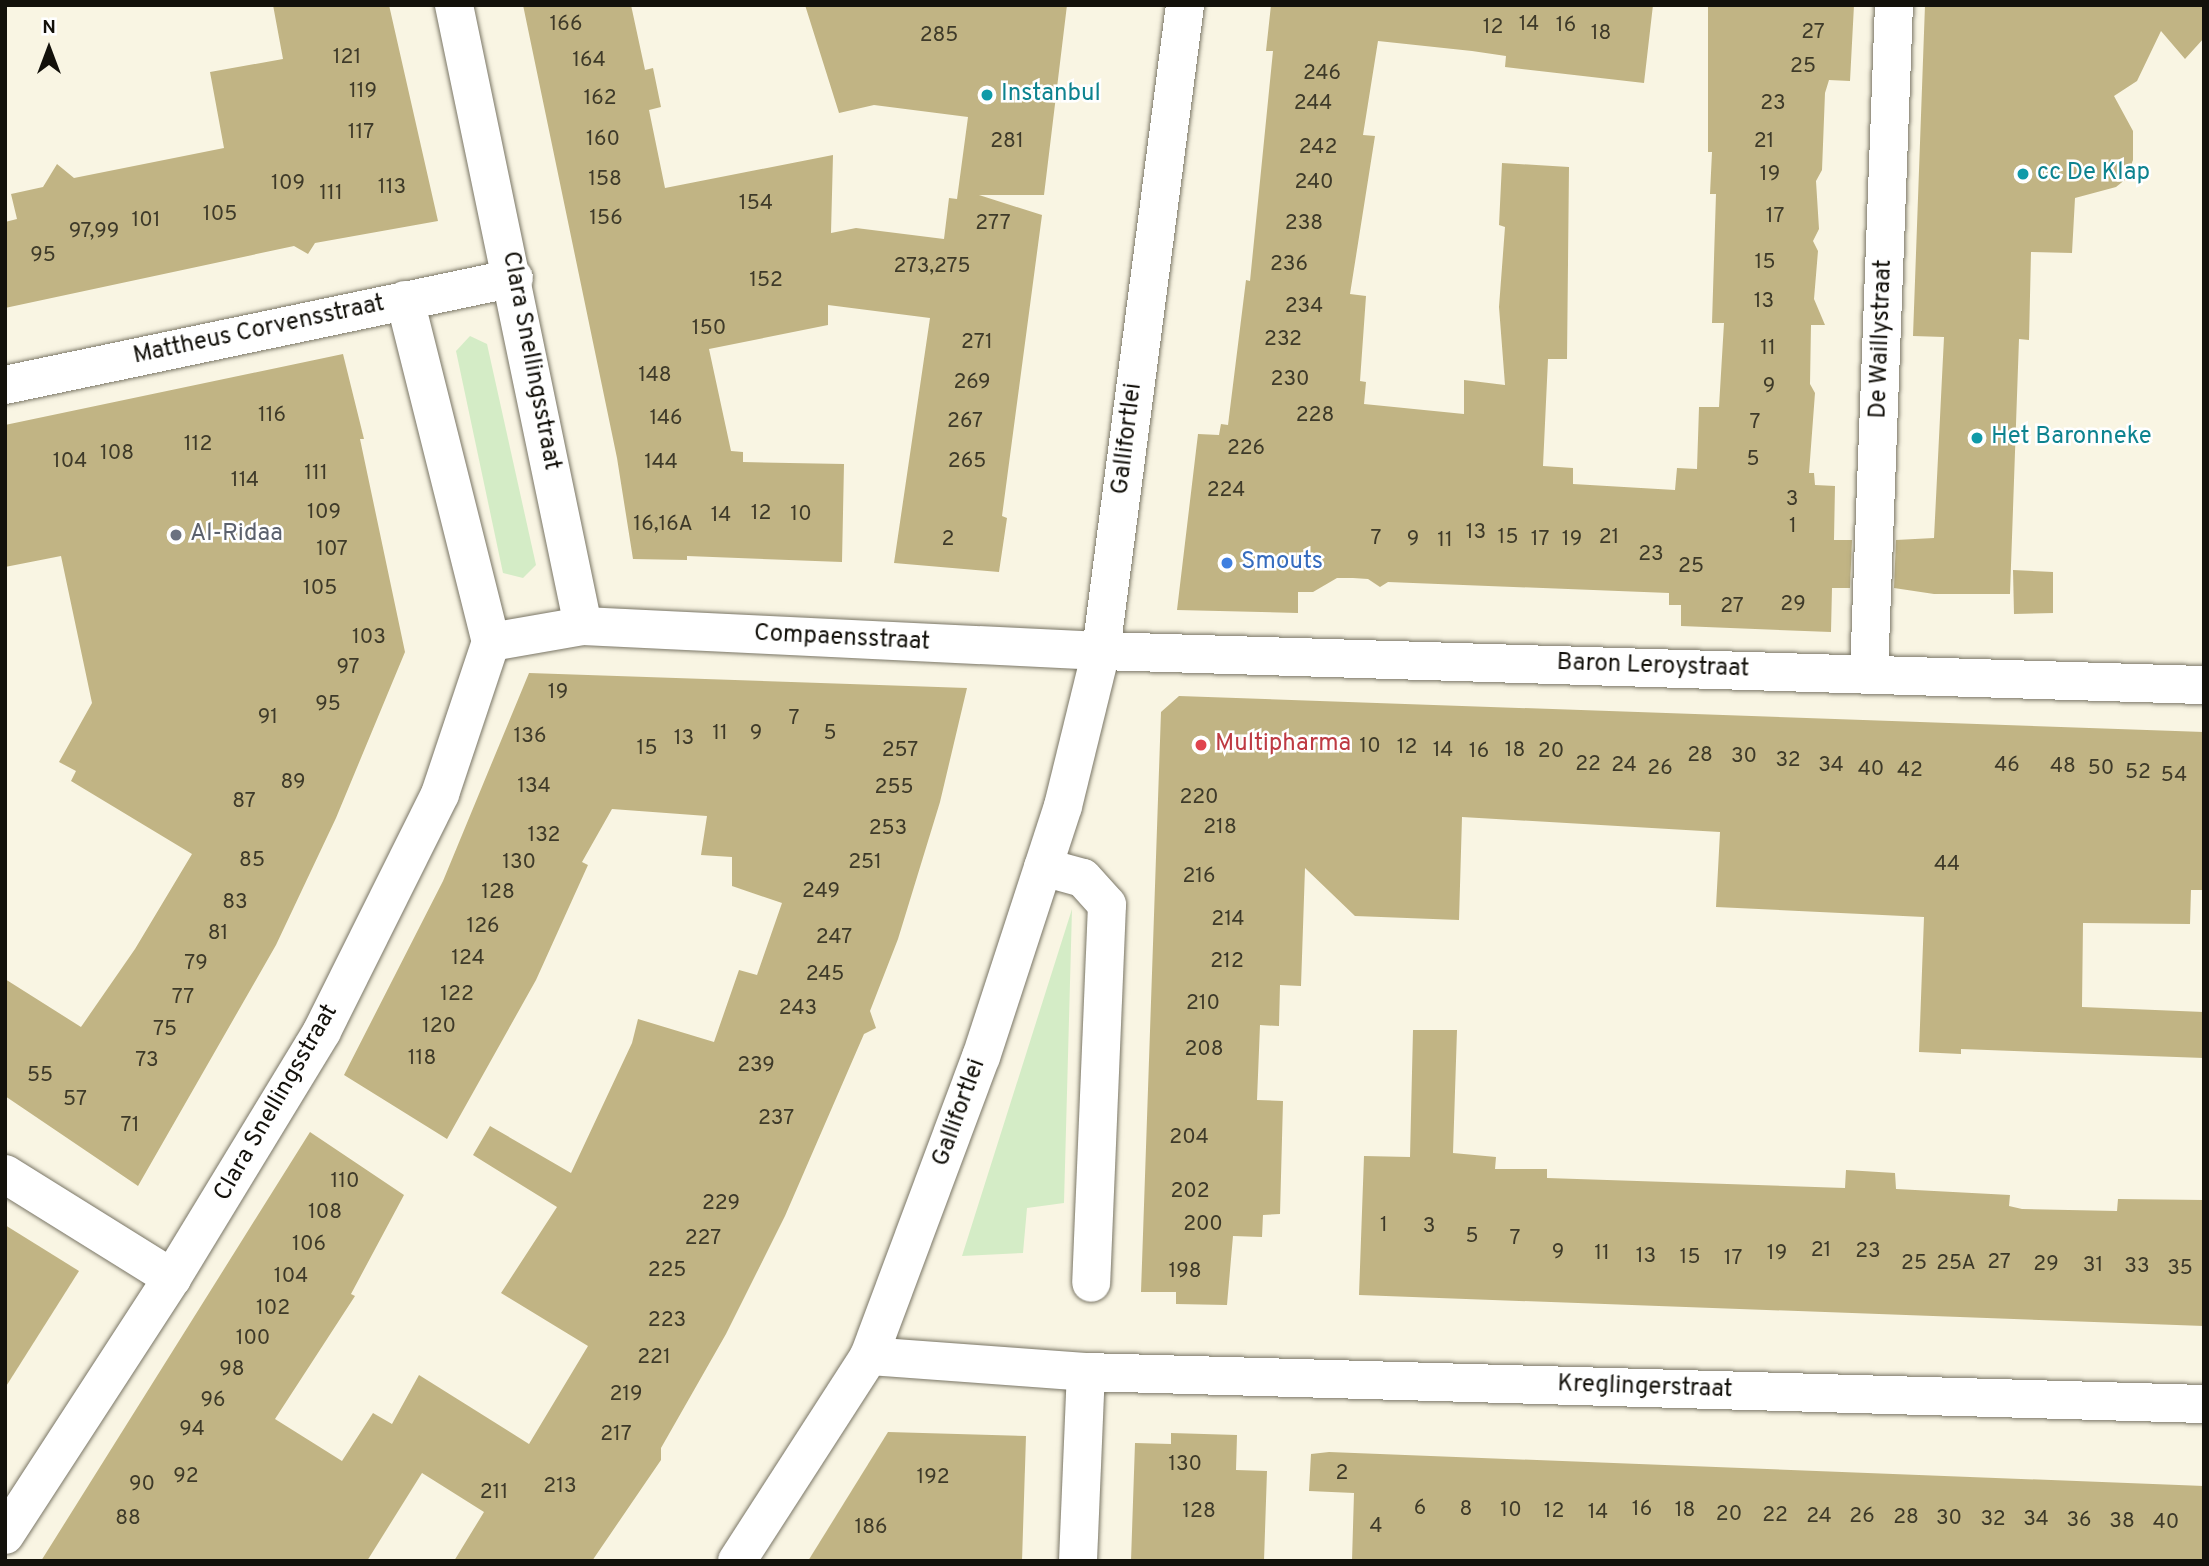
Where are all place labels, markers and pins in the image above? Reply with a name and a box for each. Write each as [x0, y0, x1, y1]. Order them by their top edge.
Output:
place label: Instanbul [1001, 81, 1101, 109]
marker: Instanbul [979, 87, 995, 103]
place label: cc De Klap [2037, 160, 2150, 188]
marker: cc De Klap [2015, 166, 2031, 182]
place label: Het Baronneke [1991, 424, 2152, 452]
marker: Het Baronneke [1969, 430, 1985, 446]
place label: Al-Ridaa [190, 521, 283, 549]
marker: Al-Ridaa [168, 527, 184, 543]
place label: Smouts [1241, 549, 1323, 577]
marker: Smouts [1219, 555, 1235, 571]
place label: Multipharma [1215, 731, 1351, 759]
marker: Multipharma [1193, 737, 1209, 753]

